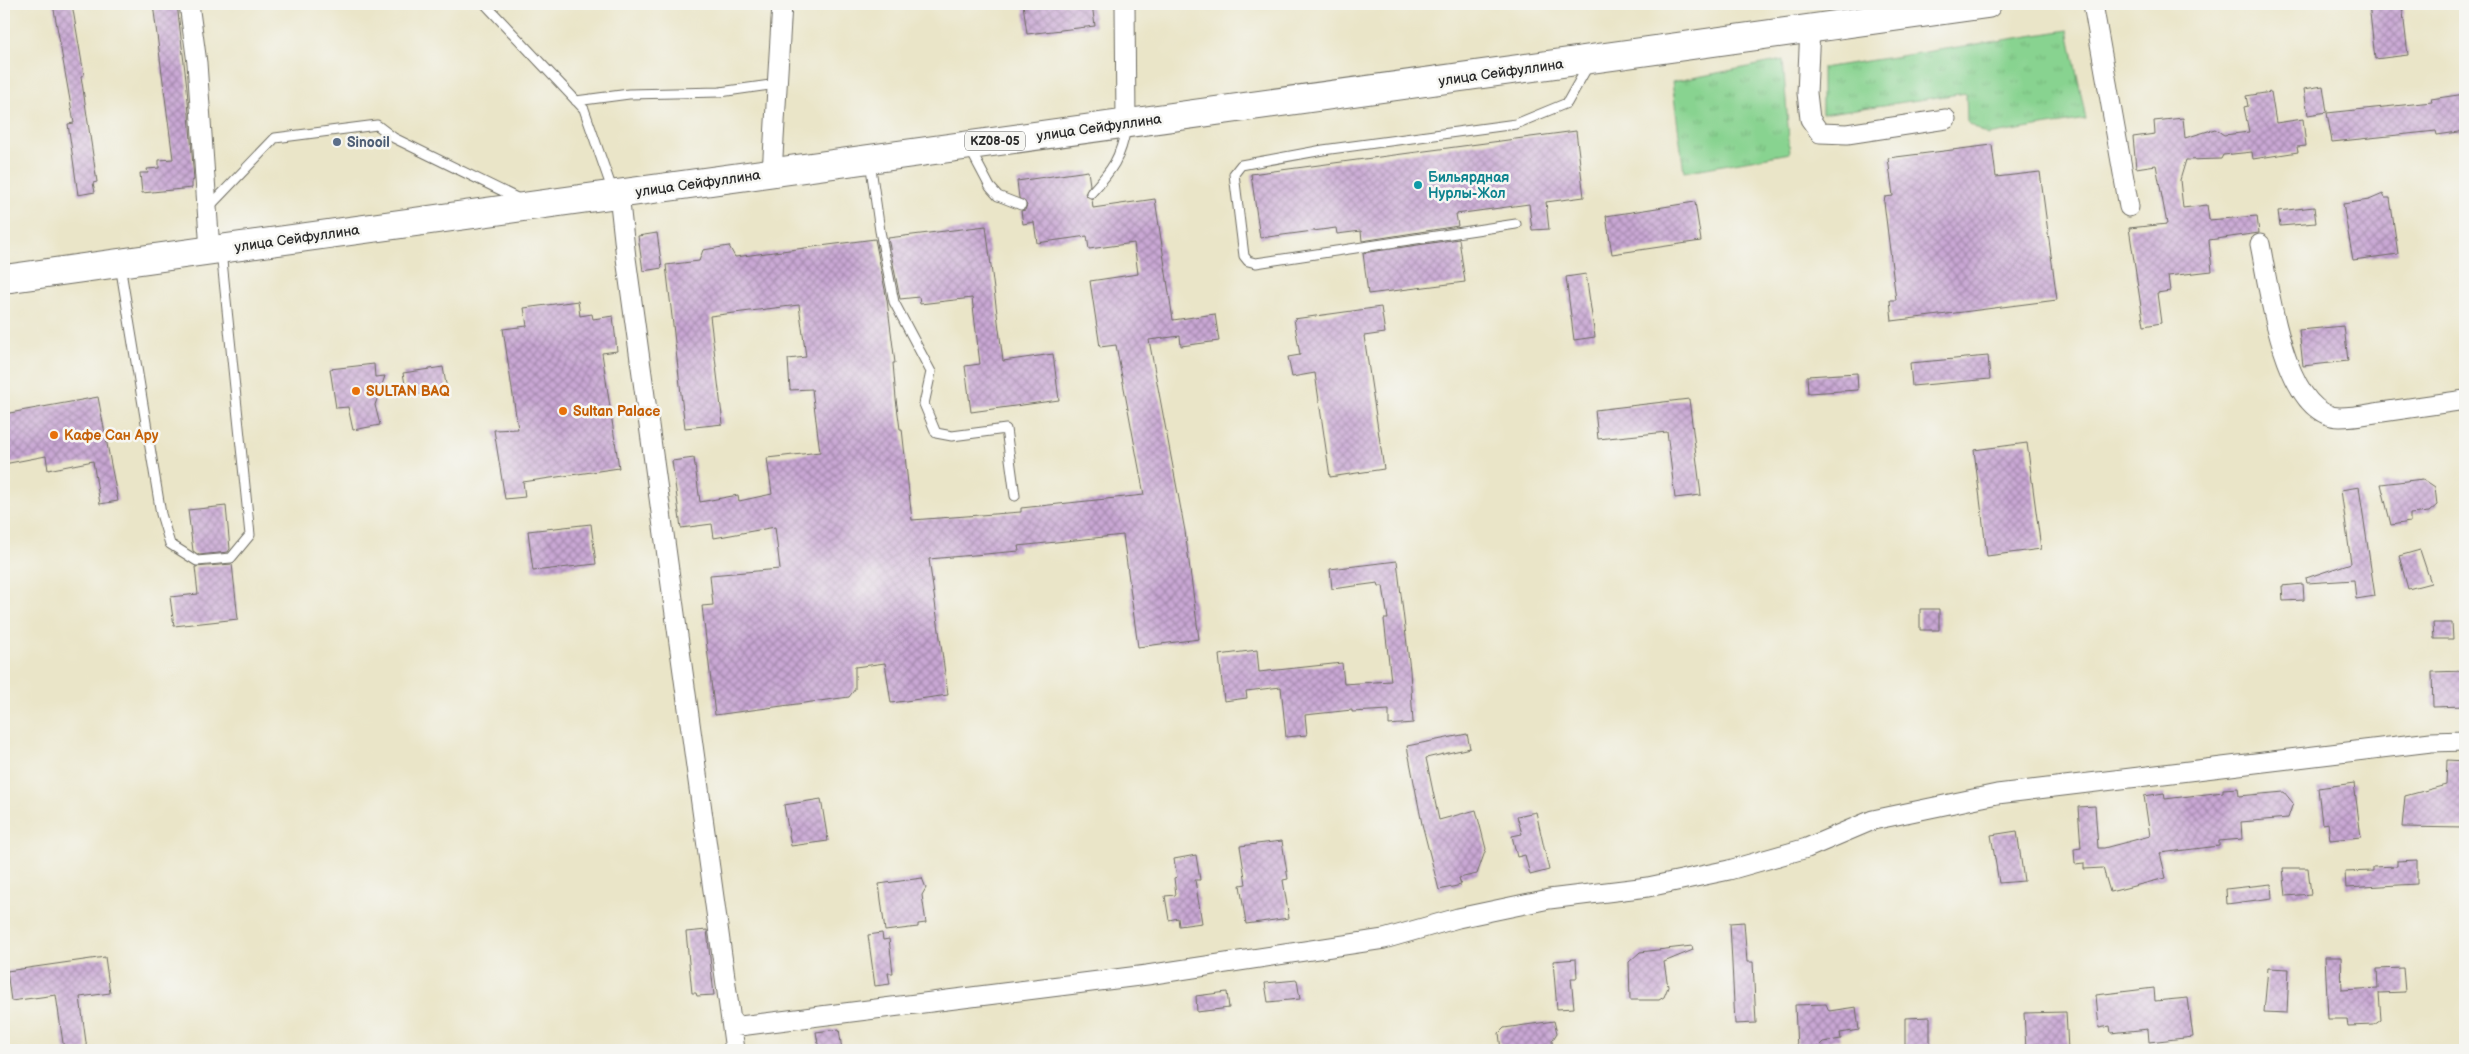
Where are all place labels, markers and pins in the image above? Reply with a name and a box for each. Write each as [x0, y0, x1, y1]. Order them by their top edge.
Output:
place label: Sinooil [347, 134, 390, 151]
marker: Sinooil [331, 136, 343, 148]
place label: Бильярдная Нурлы-Жол [1428, 169, 1509, 202]
marker: Бильярдная Нурлы-Жол [1412, 179, 1424, 191]
place label: SULTAN BAQ [366, 383, 450, 400]
marker: SULTAN BAQ [350, 385, 362, 397]
place label: Sultan Palace [573, 403, 660, 420]
marker: Sultan Palace [557, 405, 569, 417]
place label: Кафе Сан Ару [64, 427, 159, 444]
marker: Кафе Сан Ару [48, 429, 60, 441]

